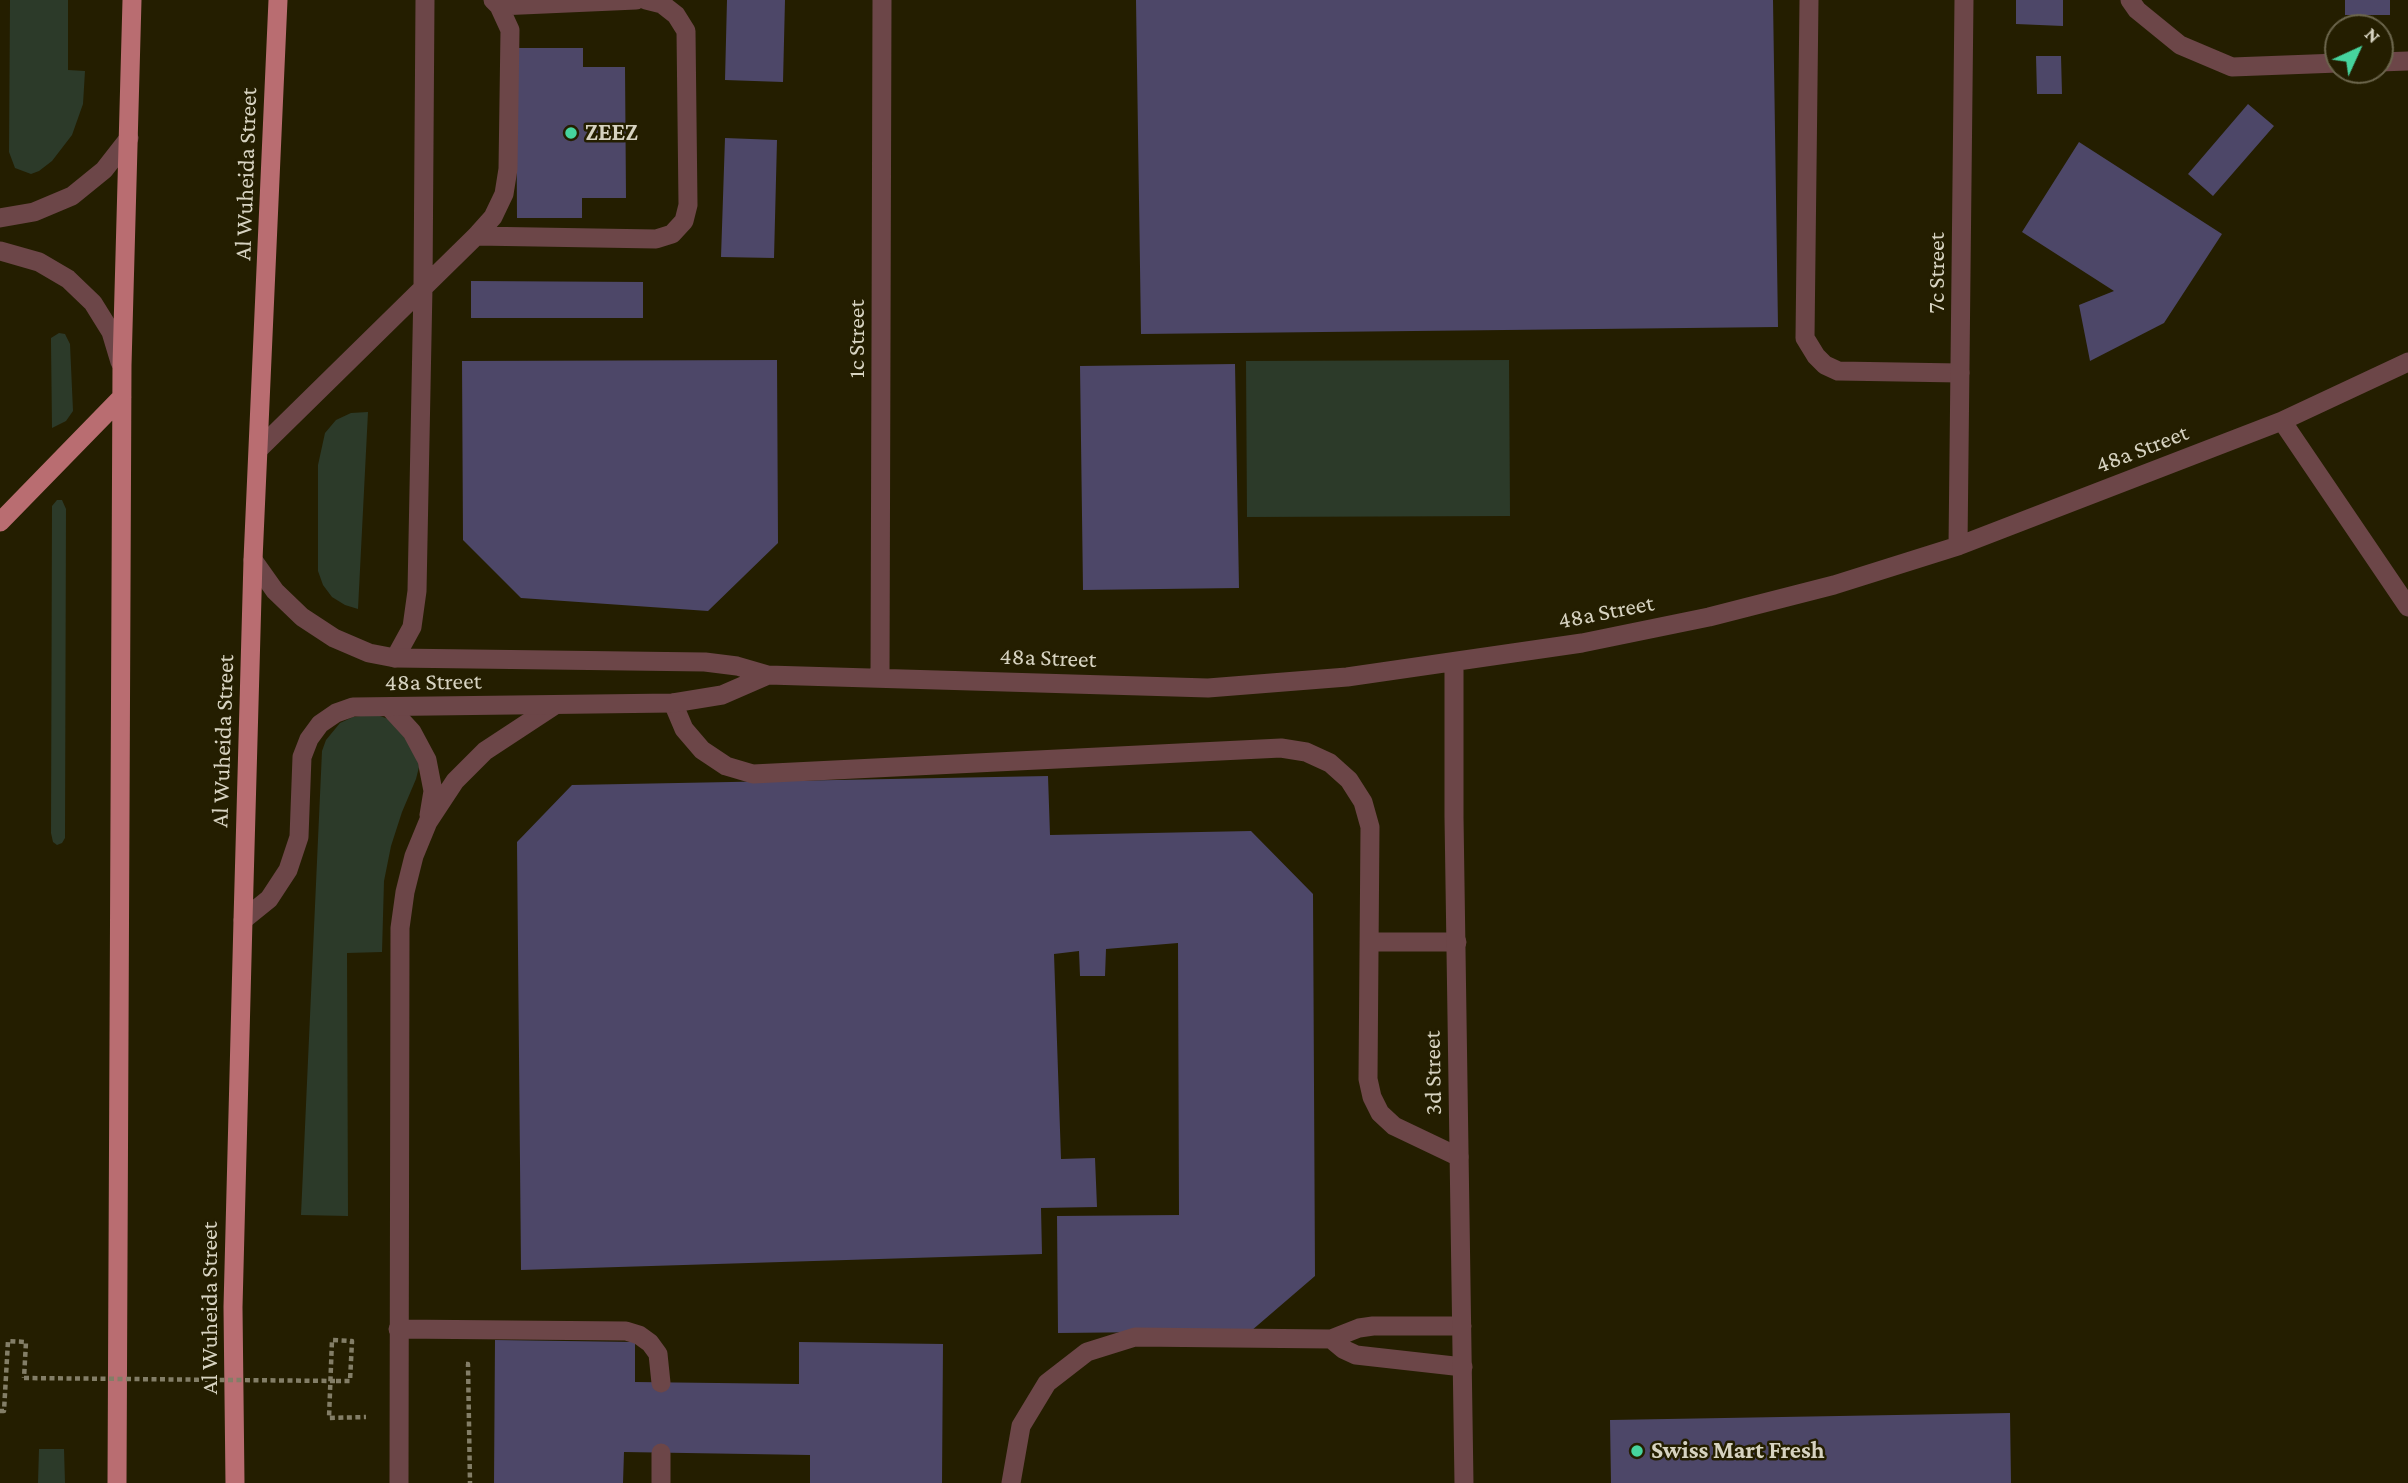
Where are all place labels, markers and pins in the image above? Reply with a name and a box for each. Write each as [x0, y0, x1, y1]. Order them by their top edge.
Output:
place label: ZEEZ [585, 119, 638, 147]
marker: ZEEZ [563, 125, 579, 141]
place label: Swiss Mart Fresh [1651, 1437, 1824, 1465]
marker: Swiss Mart Fresh [1629, 1443, 1645, 1459]

